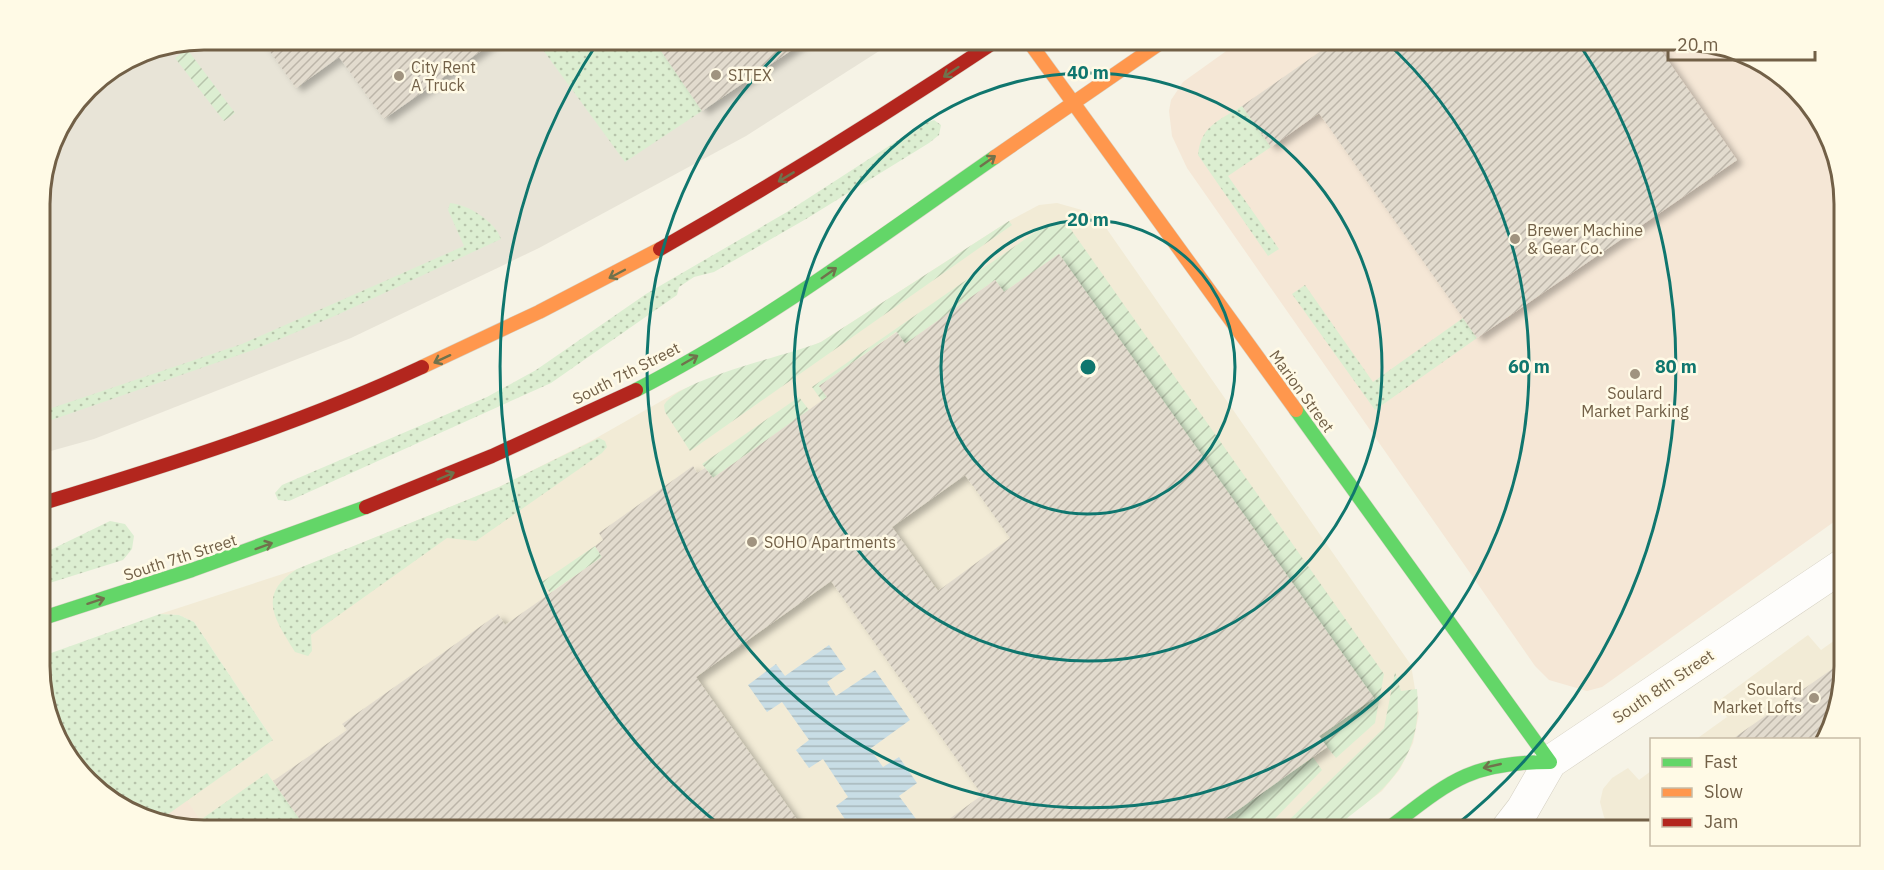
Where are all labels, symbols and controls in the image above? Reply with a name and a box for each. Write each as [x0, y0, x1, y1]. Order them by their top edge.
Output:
scale bar [1668, 24, 1815, 62]
text: 20 m [1677, 33, 1719, 56]
place label: City Rent A Truck [411, 57, 476, 95]
text: 40 m [1067, 61, 1109, 84]
place label: SITEX [728, 65, 772, 85]
one-way arrow [943, 66, 959, 78]
marker: SITEX [709, 68, 723, 82]
marker: City Rent A Truck [392, 69, 406, 83]
one-way arrow [980, 155, 996, 167]
one-way arrow [778, 171, 795, 183]
text: 20 m [1067, 208, 1109, 231]
place label: Brewer Machine & Gear Co. [1527, 220, 1643, 258]
marker: Brewer Machine & Gear Co. [1508, 232, 1522, 246]
one-way arrow [820, 267, 836, 279]
one-way arrow [609, 268, 626, 280]
street label: South 7th Street [569, 337, 683, 409]
street label: Marion Street [1265, 346, 1339, 436]
one-way arrow [681, 353, 698, 365]
one-way arrow [433, 354, 451, 366]
text: 60 m [1508, 355, 1550, 378]
text: 80 m [1655, 355, 1697, 378]
centre of rings [1078, 357, 1098, 377]
marker: Soulard Market Parking [1628, 367, 1642, 381]
place label: Soulard Market Parking [1581, 383, 1689, 421]
one-way arrow [436, 470, 455, 481]
street label: South 7th Street [121, 529, 239, 585]
place label: SOHO Apartments [764, 532, 896, 552]
marker: SOHO Apartments [745, 535, 759, 549]
one-way arrow [254, 539, 273, 550]
one-way arrow [86, 595, 105, 606]
street label: South 8th Street [1609, 645, 1717, 727]
place label: Soulard Market Lofts [1713, 679, 1802, 717]
marker: Soulard Market Lofts [1807, 691, 1821, 705]
legend [1650, 738, 1860, 846]
text: Fast [1704, 750, 1738, 773]
one-way arrow [1483, 761, 1502, 773]
text: Slow [1704, 780, 1743, 803]
text: Jam [1704, 810, 1739, 833]

